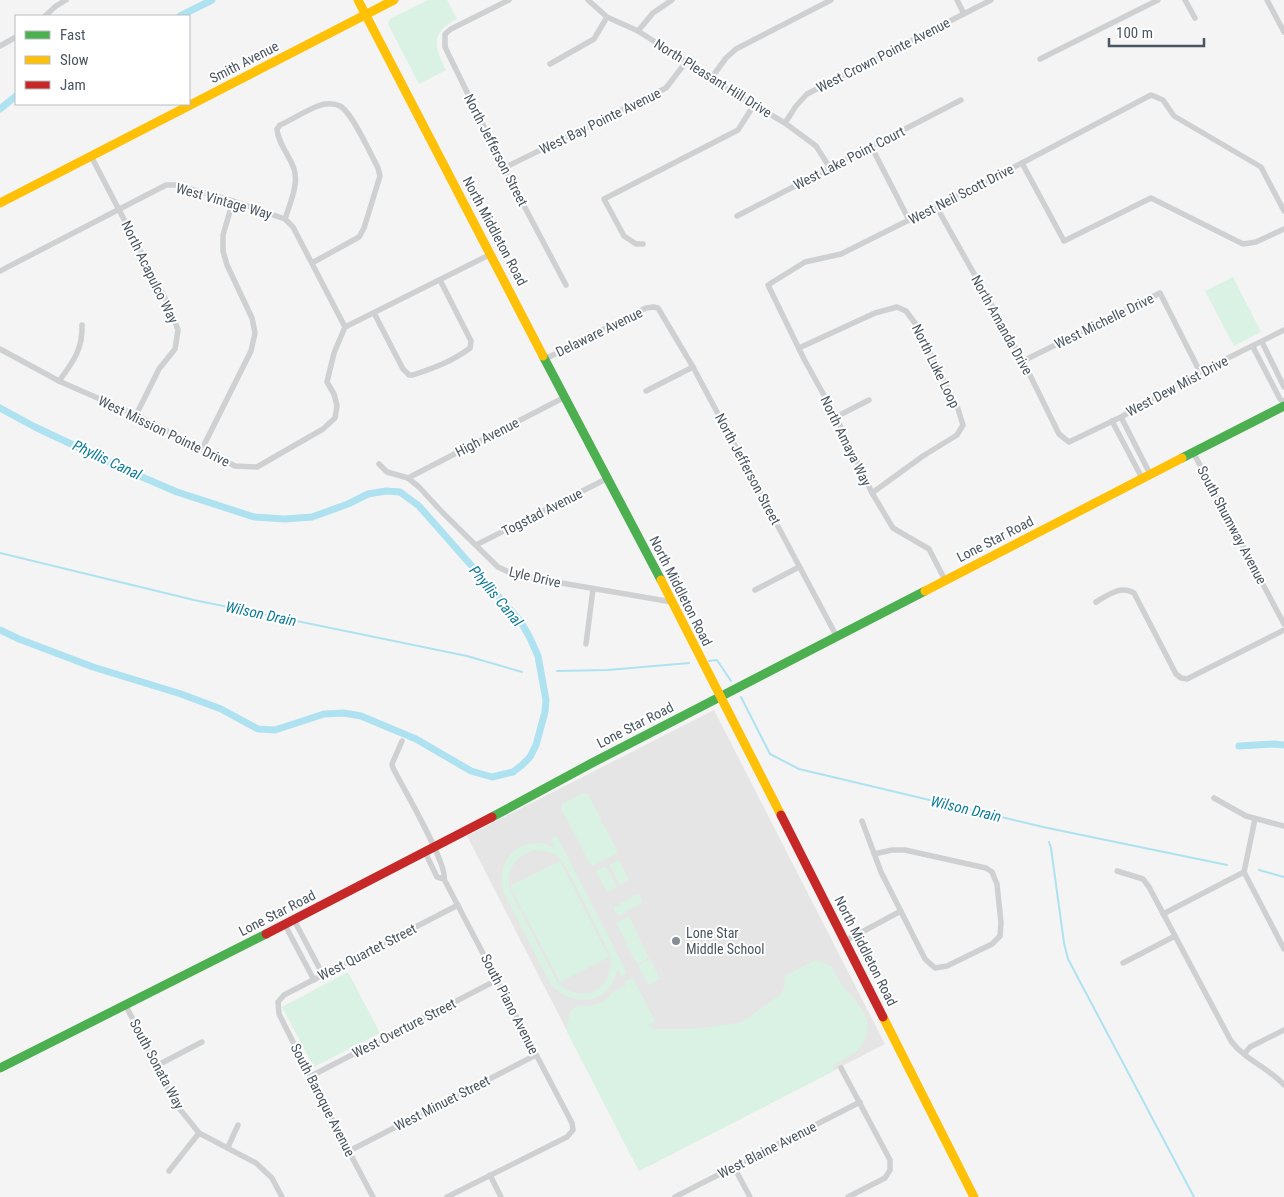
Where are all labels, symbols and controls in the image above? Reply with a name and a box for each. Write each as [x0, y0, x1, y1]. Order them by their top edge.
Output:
street label: West Crown Pointe Avenue [813, 14, 953, 96]
legend [15, 15, 190, 105]
scale bar [1109, 15, 1204, 47]
text: 100 m [1116, 24, 1153, 42]
text: Fast [60, 26, 85, 44]
street label: North Pleasant Hill Drive [651, 35, 775, 121]
street label: Smith Avenue [207, 38, 282, 86]
text: Slow [60, 51, 89, 69]
text: Jam [60, 76, 86, 94]
street label: West Bay Pointe Avenue [537, 84, 664, 157]
street label: North Jefferson Street [461, 91, 531, 209]
street label: West Lake Point Court [791, 123, 907, 193]
street label: West Neil Scott Drive [906, 160, 1017, 227]
street label: North Middleton Road [460, 174, 530, 288]
street label: West Vintage Way [174, 180, 274, 222]
street label: North Acapulco Way [118, 218, 182, 326]
street label: North Amanda Drive [968, 272, 1036, 378]
street label: West Michelle Drive [1052, 290, 1157, 352]
street label: Delaware Avenue [553, 304, 645, 360]
street label: North Luke Loop [909, 322, 963, 411]
street label: West Dew Mist Drive [1123, 352, 1231, 420]
street label: West Mission Pointe Drive [96, 392, 233, 470]
street label: North Amaya Way [817, 393, 875, 489]
street label: North Jefferson Street [712, 411, 784, 527]
street label: High Avenue [453, 414, 522, 460]
water label: Phyllis Canal [70, 436, 145, 484]
street label: South Shumway Avenue [1194, 463, 1270, 587]
street label: Togstad Avenue [499, 485, 585, 539]
street label: Lone Star Road [954, 513, 1036, 565]
street label: North Middleton Road [646, 533, 716, 649]
water label: Phyllis Canal [465, 562, 527, 631]
street label: Lyle Drive [508, 563, 563, 591]
water label: Wilson Drain [224, 598, 298, 630]
street label: Lone Star Road [594, 699, 676, 751]
water label: Wilson Drain [929, 792, 1003, 826]
street label: Lone Star Road [236, 887, 318, 939]
street label: North Middleton Road [831, 893, 901, 1009]
street label: West Quartet Street [315, 920, 419, 984]
place label: Lone Star Middle School [686, 925, 764, 957]
marker: Lone Star Middle School [670, 935, 682, 947]
street label: South Piano Avenue [478, 951, 542, 1057]
street label: West Overture Street [350, 995, 458, 1061]
street label: South Sonata Way [126, 1016, 188, 1112]
street label: South Baroque Avenue [288, 1041, 359, 1159]
street label: West Minuet Street [392, 1072, 492, 1134]
street label: West Blaine Avenue [715, 1118, 819, 1182]

